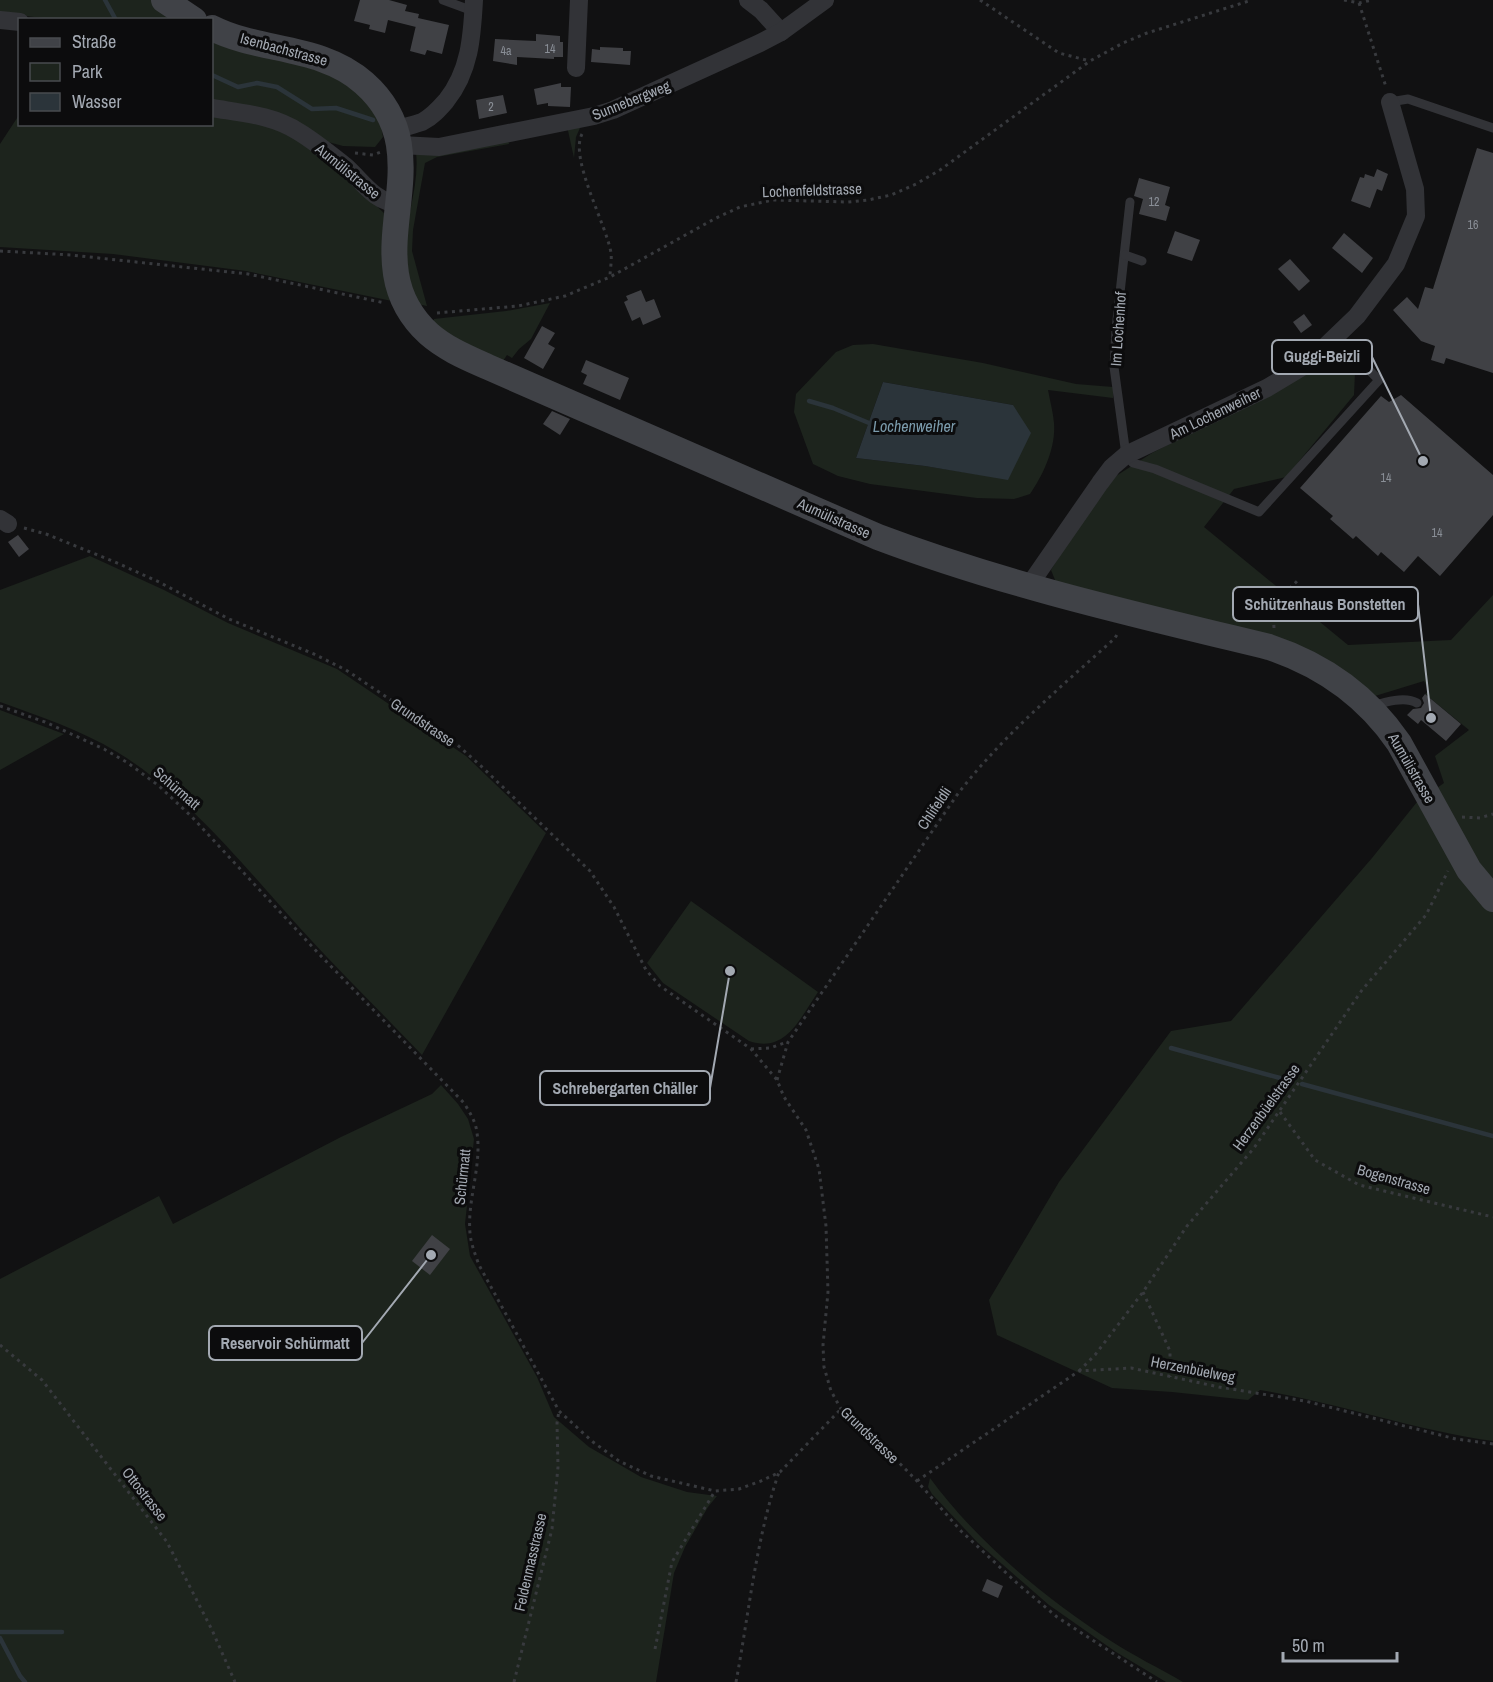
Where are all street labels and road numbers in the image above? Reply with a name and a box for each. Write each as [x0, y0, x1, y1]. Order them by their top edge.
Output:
street label: Isenbachstrasse [238, 27, 330, 71]
street label: Sunnebergweg [589, 75, 673, 125]
street label: Aumülistrasse [310, 138, 385, 204]
street label: Lochenfeldstrasse [762, 178, 862, 202]
street label: Im Lochenhof [1105, 291, 1131, 367]
street label: Am Lochenweiher [1165, 382, 1264, 445]
street label: Aumülistrasse [793, 492, 874, 544]
street label: Grundstrasse [387, 693, 460, 751]
street label: Aumülistrasse [1383, 728, 1441, 807]
street label: Schürmatt [149, 762, 205, 815]
street label: Chlifeldli [912, 782, 956, 834]
street label: Herzenbüelstrasse [1227, 1059, 1305, 1155]
street label: Schürmatt [449, 1147, 475, 1206]
street label: Bogenstrasse [1355, 1159, 1433, 1200]
street label: Herzenbüelweg [1149, 1351, 1237, 1387]
street label: Grundstrasse [836, 1402, 904, 1468]
street label: Ottostrasse [117, 1463, 173, 1525]
street label: Feldenmasstrasse [509, 1511, 552, 1613]

